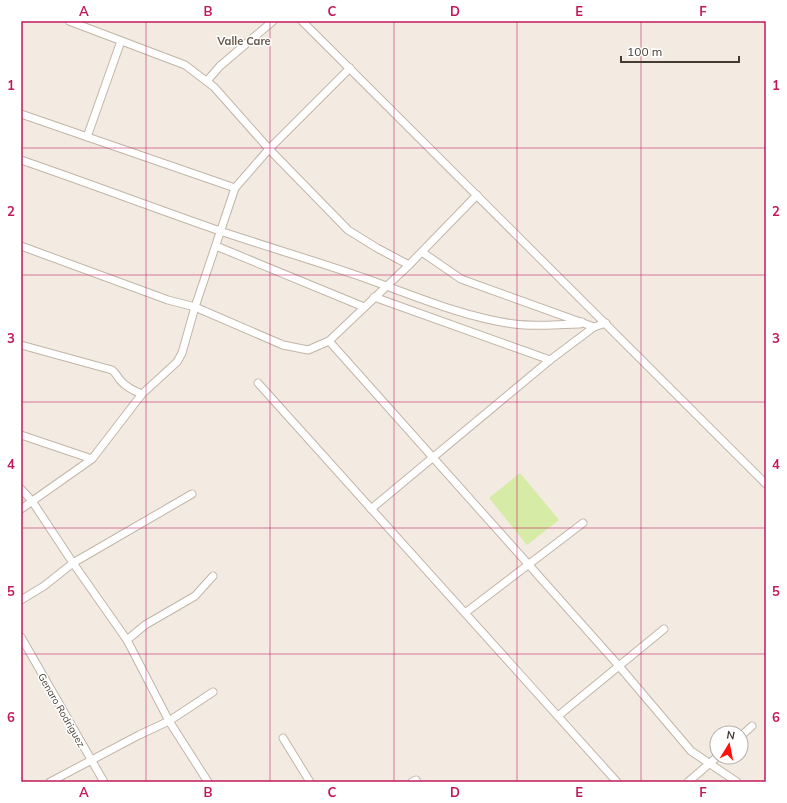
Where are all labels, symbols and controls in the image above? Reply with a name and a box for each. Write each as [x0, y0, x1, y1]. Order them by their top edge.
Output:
text: A [79, 3, 89, 19]
text: B [204, 3, 213, 19]
text: C [328, 3, 337, 19]
text: D [450, 3, 460, 19]
text: E [575, 3, 583, 19]
text: F [699, 3, 707, 19]
district label: Valle Care [216, 34, 271, 48]
scale bar [621, 38, 739, 64]
text: 100 m [627, 44, 662, 59]
text: 1 [7, 77, 15, 93]
text: 1 [772, 77, 780, 93]
text: 2 [7, 203, 15, 219]
text: 2 [772, 203, 780, 219]
text: 3 [7, 330, 15, 346]
text: 3 [772, 330, 780, 346]
text: 4 [7, 456, 15, 472]
text: 4 [772, 456, 780, 472]
text: 5 [7, 583, 15, 599]
text: 5 [772, 583, 780, 599]
street label: Genaro Rodriguez [35, 671, 88, 750]
text: 6 [7, 709, 15, 725]
text: 6 [772, 709, 780, 725]
north arrow [709, 725, 749, 765]
text: N [725, 728, 736, 743]
text: A [79, 784, 89, 800]
text: B [204, 784, 213, 800]
text: C [328, 784, 337, 800]
text: D [450, 784, 460, 800]
text: E [575, 784, 583, 800]
text: F [699, 784, 707, 800]

